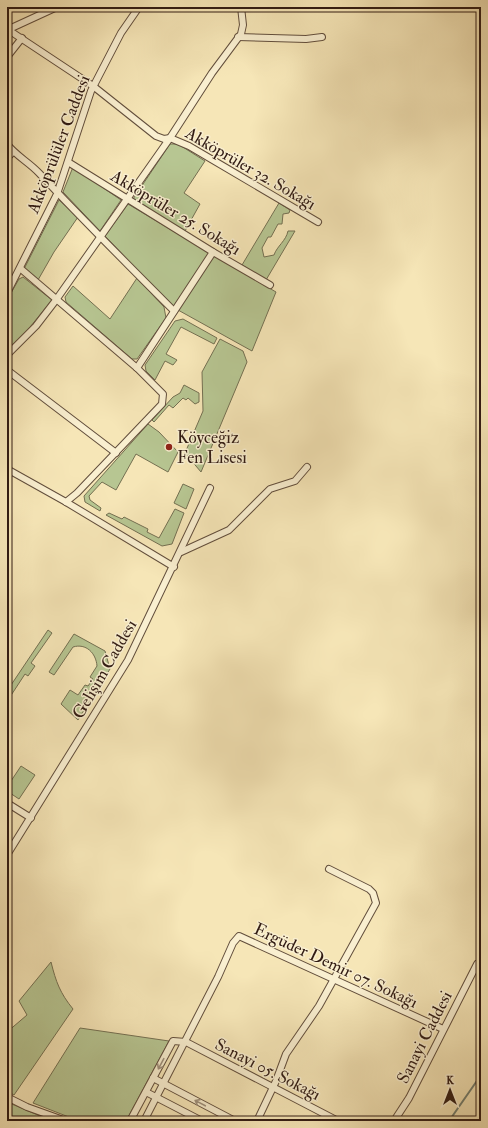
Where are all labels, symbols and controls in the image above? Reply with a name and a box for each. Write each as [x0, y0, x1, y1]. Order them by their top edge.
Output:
street label: Akköprülüler Caddesi [22, 72, 96, 218]
street label: Akköprüler 32. Sokağı [180, 122, 320, 215]
street label: Akköprüler 25. Sokağı [106, 165, 245, 261]
place label: Köyceğiz Fen Lisesi [177, 427, 247, 468]
marker: Köyceğiz Fen Lisesi [164, 442, 174, 452]
street label: Gelişim Caddesi [68, 616, 142, 723]
street label: Ergüder Demir 07. Sokağı [251, 918, 421, 1013]
street label: Sanayi Caddesi [392, 987, 458, 1088]
street label: Sanayi 05. Sokağı [211, 1034, 325, 1106]
one-way arrow [156, 1058, 164, 1070]
north arrow [430, 1070, 470, 1110]
text: K [446, 1074, 455, 1087]
one-way arrow [194, 1099, 206, 1106]

